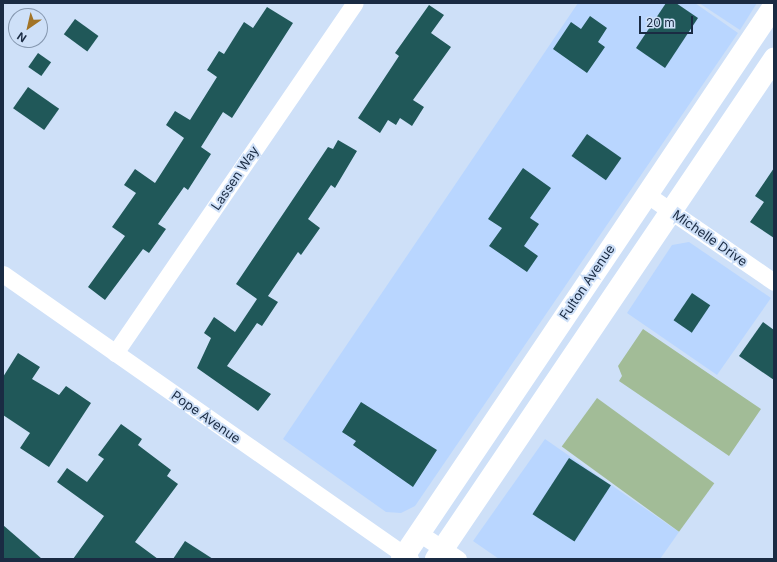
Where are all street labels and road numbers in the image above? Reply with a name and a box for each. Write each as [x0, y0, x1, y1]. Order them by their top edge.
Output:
street label: Lassen Way [208, 143, 262, 213]
street label: Michelle Drive [670, 207, 750, 269]
street label: Fulton Avenue [556, 241, 618, 323]
street label: Pope Avenue [168, 387, 244, 447]

